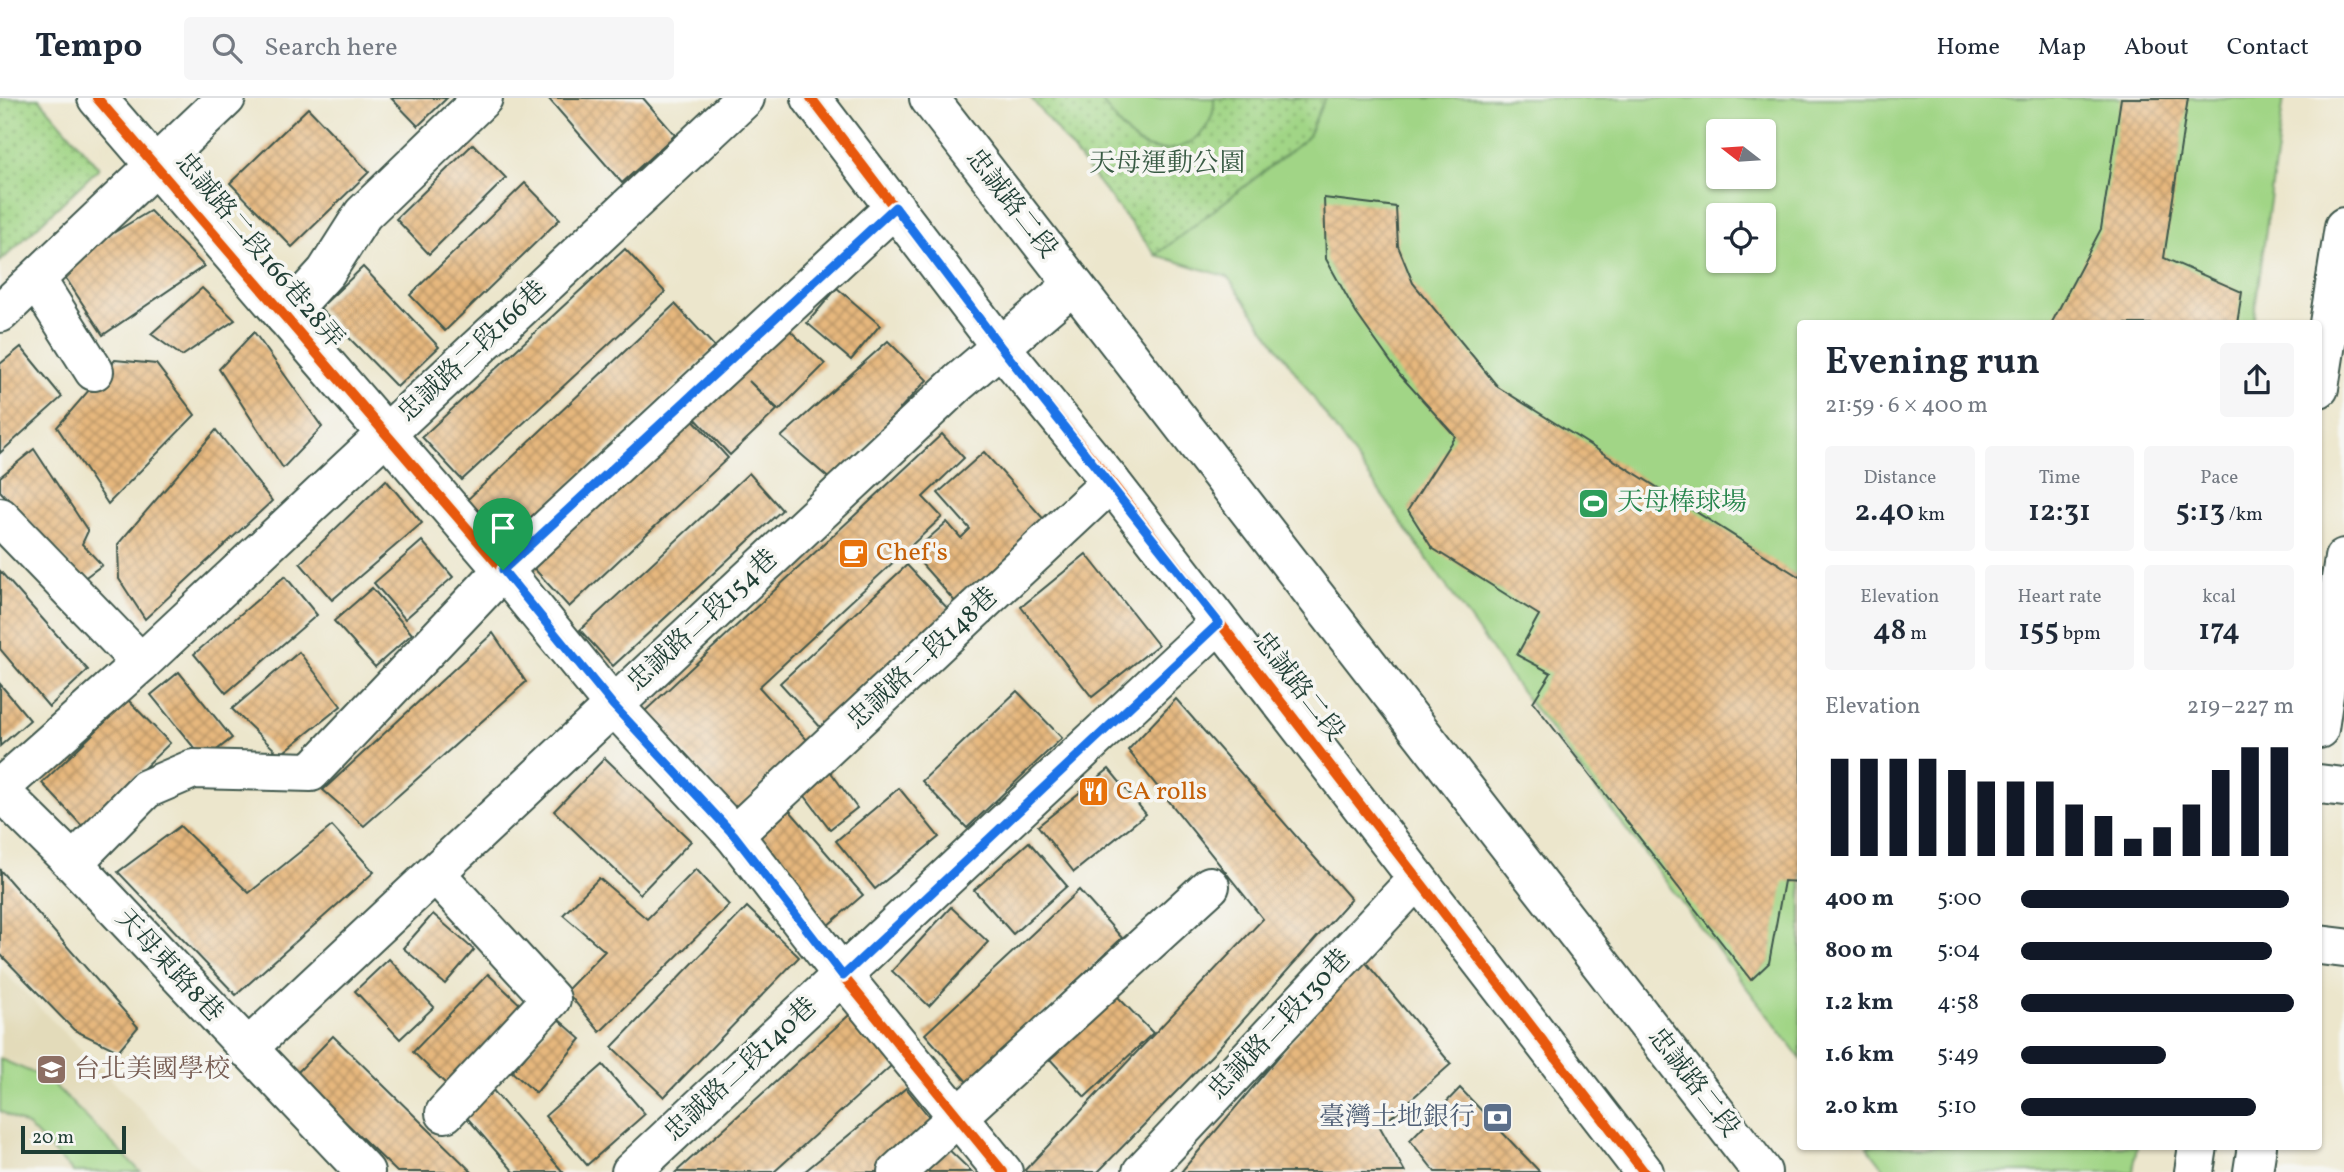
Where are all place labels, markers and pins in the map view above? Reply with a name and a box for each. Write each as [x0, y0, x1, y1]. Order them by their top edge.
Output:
place label: 天母棒球場 [1617, 485, 1747, 521]
sports icon: 天母棒球場 [1577, 486, 1611, 520]
pin [473, 498, 533, 570]
place label: Chef's [876, 535, 948, 571]
cafe icon: Chef's [836, 536, 870, 570]
place label: CA rolls [1116, 774, 1207, 810]
restaurant icon: CA rolls [1076, 775, 1110, 809]
place label: 台北美國學校 [74, 1052, 230, 1088]
school or university icon: 台北美國學校 [34, 1053, 68, 1087]
place label: 臺灣土地銀行 [1319, 1100, 1475, 1136]
bank icon: 臺灣土地銀行 [1481, 1101, 1515, 1135]

